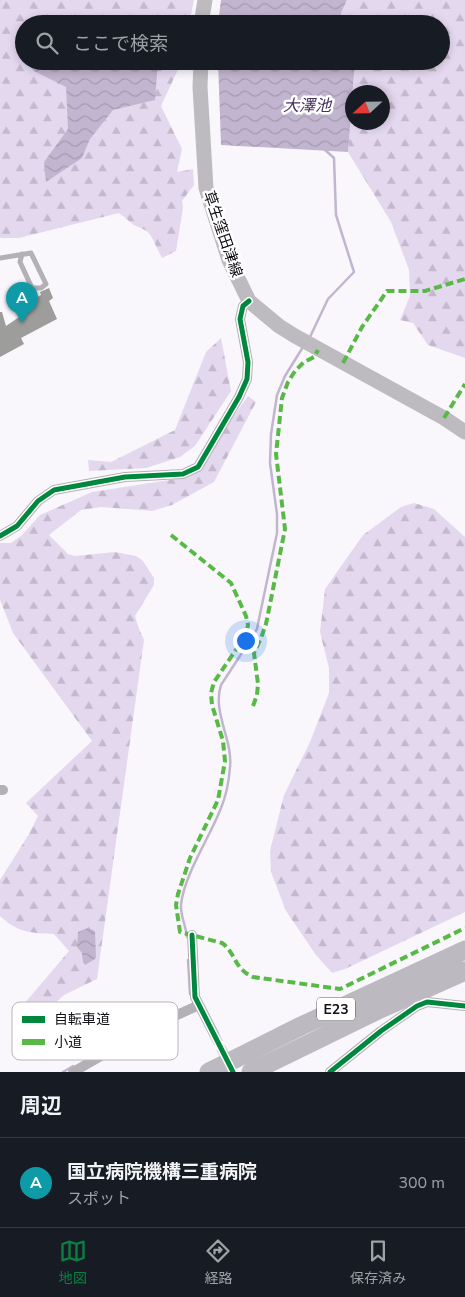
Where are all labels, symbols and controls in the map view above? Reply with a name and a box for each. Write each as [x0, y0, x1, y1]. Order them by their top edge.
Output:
search box [15, 15, 450, 70]
icon: search [33, 29, 61, 57]
text: ここで検索 [73, 31, 168, 57]
north arrow [345, 85, 390, 130]
water label: 大澤池 [283, 95, 333, 117]
street label: 草生窪田津線 [199, 188, 247, 280]
pin: A [6, 282, 38, 323]
your location [233, 628, 259, 654]
road number: E23 [317, 998, 355, 1021]
legend [12, 1002, 178, 1060]
text: 自転車道 [54, 1010, 110, 1029]
text: 小道 [54, 1033, 82, 1052]
text: 周辺 [20, 1092, 62, 1120]
text: 国立病院機構三重病院 [67, 1159, 257, 1185]
text: A [30, 1172, 42, 1194]
text: 300 m [398, 1172, 445, 1194]
text: スポット [67, 1188, 131, 1210]
tab: 地図 [59, 1237, 87, 1288]
tab: 経路 [204, 1237, 232, 1288]
tab: 保存済み [350, 1237, 406, 1288]

